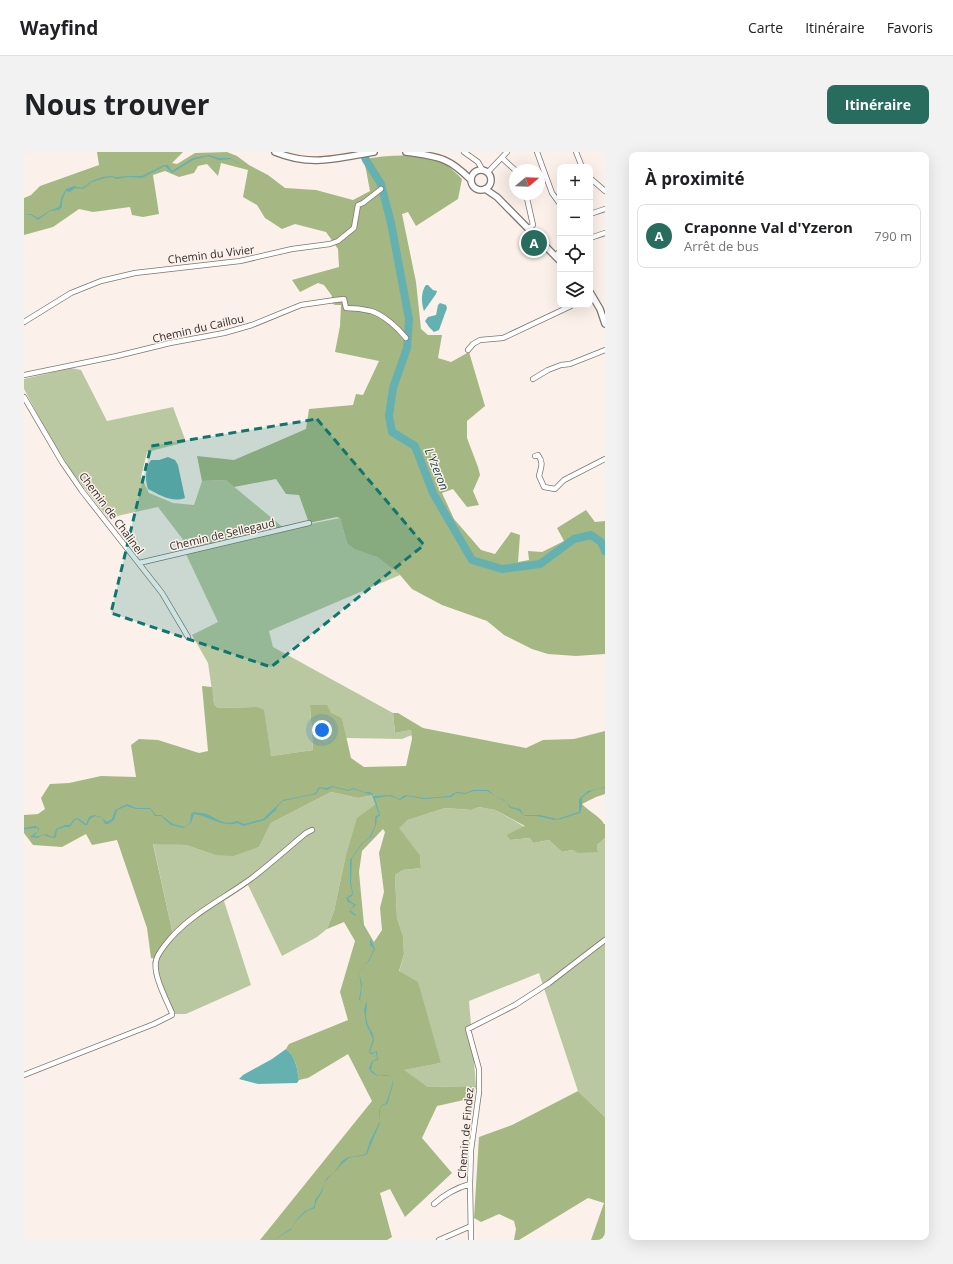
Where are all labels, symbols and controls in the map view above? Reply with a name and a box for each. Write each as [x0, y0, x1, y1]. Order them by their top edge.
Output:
text: Wayfind [20, 15, 98, 41]
text: Carte [748, 18, 783, 37]
text: Itinéraire [805, 18, 865, 37]
text: Favoris [887, 18, 933, 37]
text: Nous trouver [24, 85, 210, 123]
button: Itinéraire [827, 85, 929, 124]
north arrow [509, 164, 545, 200]
map controls [557, 164, 593, 308]
button: + [557, 164, 593, 200]
text: À proximité [645, 167, 744, 190]
button: − [557, 200, 593, 236]
text: Craponne Val d'Yzeron [684, 217, 853, 237]
text: A [655, 227, 663, 245]
text: 790 m [874, 227, 912, 245]
pin: A [521, 228, 547, 258]
button: locate [557, 236, 593, 272]
text: Arrêt de bus [684, 237, 759, 255]
street label: Chemin du Vivier [167, 241, 256, 267]
button: layers [557, 272, 593, 308]
street label: Chemin du Caillou [151, 310, 245, 346]
water label: L'Yzeron [421, 445, 453, 493]
street label: Chemin de Chalinel [76, 469, 148, 557]
street label: Chemin de Sellegaud [168, 515, 276, 553]
your location [312, 720, 332, 740]
street label: Chemin de Findez [454, 1087, 476, 1179]

